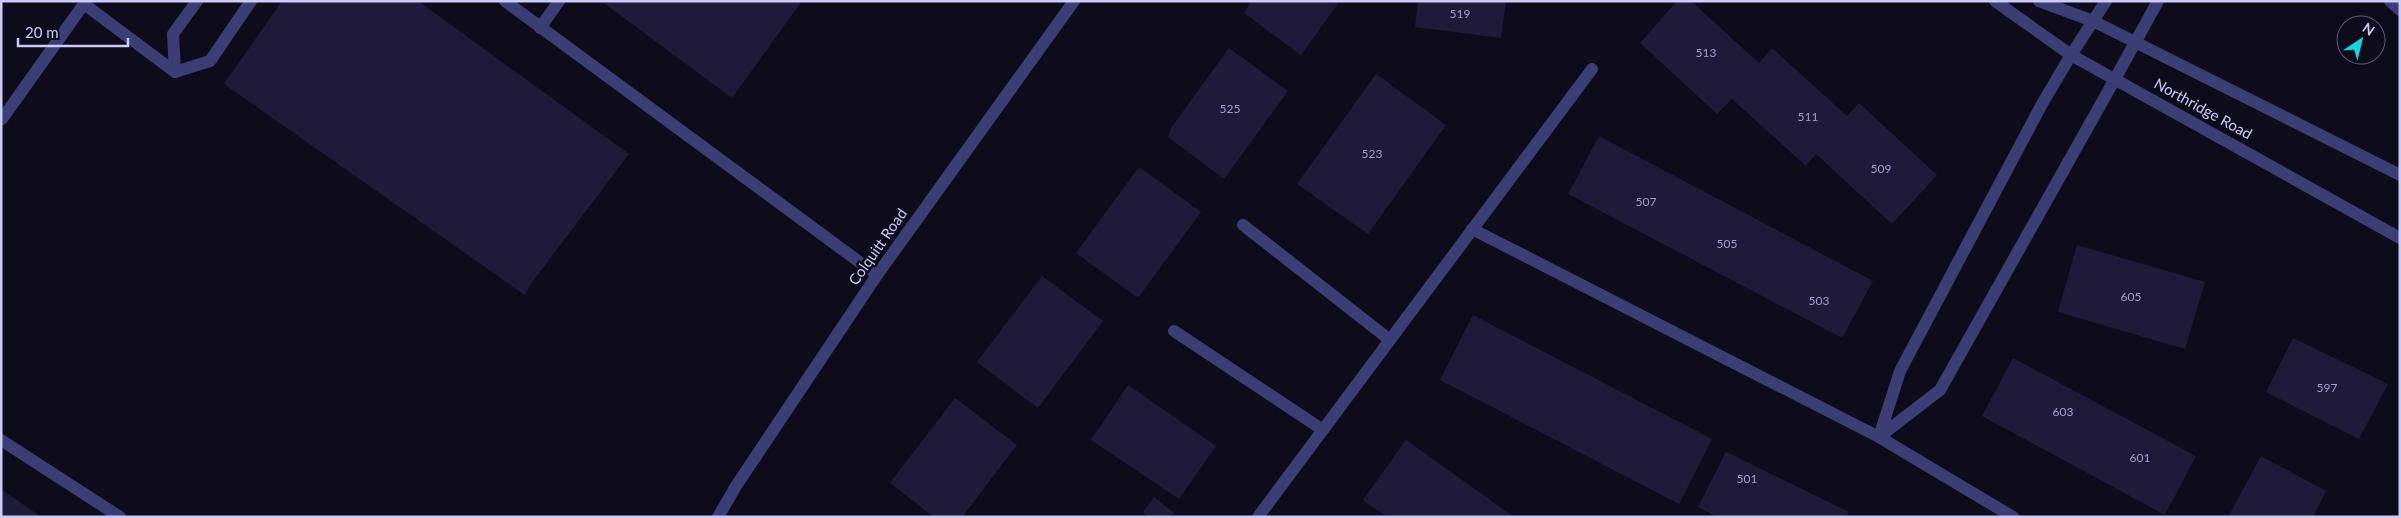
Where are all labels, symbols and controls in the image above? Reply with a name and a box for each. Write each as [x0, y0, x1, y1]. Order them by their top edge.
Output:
house number: 519 [1450, 6, 1470, 21]
scale bar [18, 15, 128, 47]
north arrow [2336, 15, 2386, 65]
text: N [2359, 19, 2378, 39]
text: 20 m [25, 23, 59, 41]
house number: 513 [1696, 45, 1716, 60]
street label: Northridge Road [2151, 74, 2256, 142]
house number: 525 [1220, 101, 1240, 116]
house number: 511 [1798, 109, 1818, 124]
house number: 523 [1362, 146, 1382, 161]
house number: 509 [1871, 161, 1891, 176]
house number: 507 [1636, 194, 1656, 209]
street label: Colquitt Road [844, 205, 910, 288]
house number: 505 [1717, 236, 1737, 251]
house number: 605 [2121, 289, 2141, 304]
house number: 503 [1809, 293, 1829, 308]
house number: 597 [2317, 380, 2337, 395]
house number: 603 [2053, 404, 2073, 419]
house number: 601 [2130, 450, 2150, 465]
house number: 501 [1737, 471, 1757, 486]

